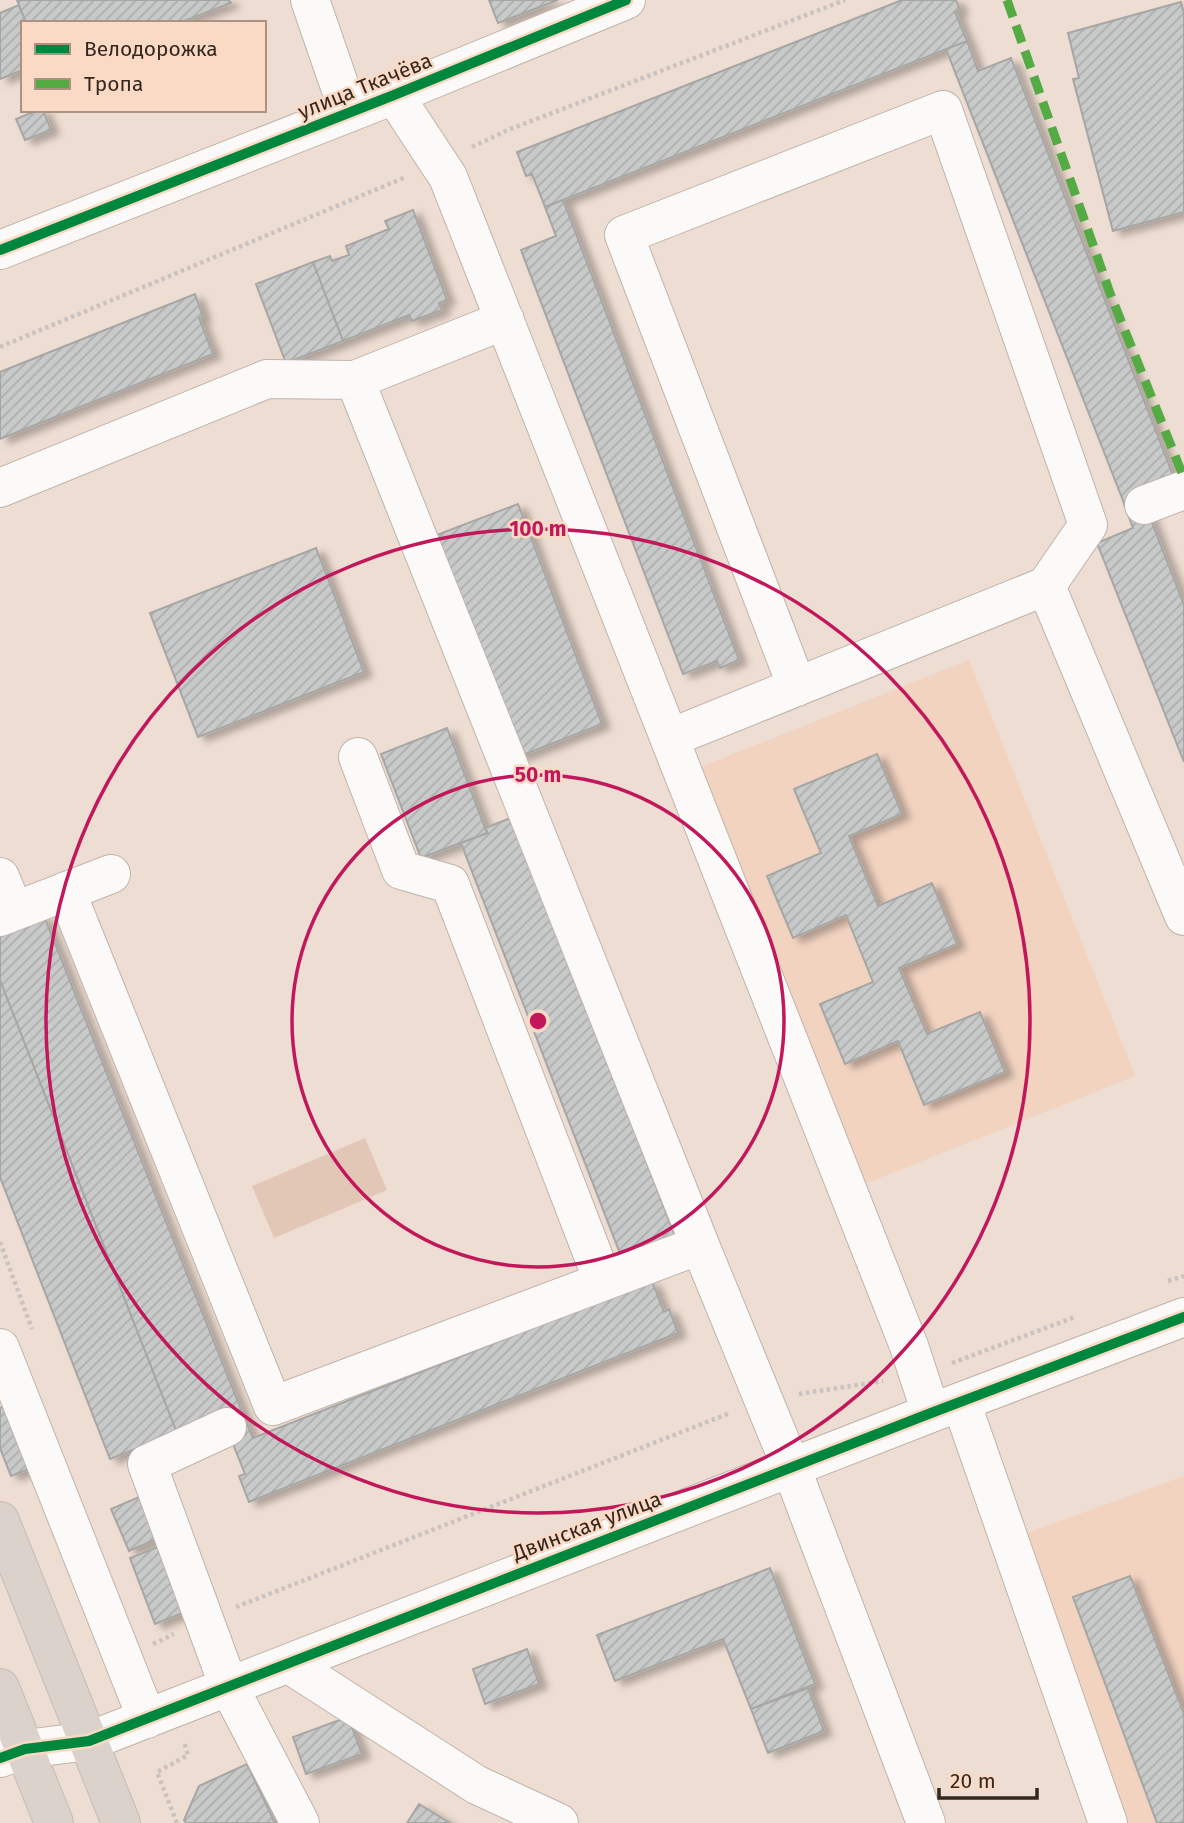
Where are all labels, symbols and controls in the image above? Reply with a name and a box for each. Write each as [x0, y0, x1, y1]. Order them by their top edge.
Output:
legend [21, 21, 266, 112]
text: Велодорожка [84, 36, 218, 62]
street label: улица Ткачёва [294, 47, 436, 125]
text: Тропа [84, 71, 143, 97]
text: 100 m [509, 516, 567, 542]
text: 50 m [515, 762, 561, 788]
centre of rings [526, 1009, 550, 1033]
street label: Двинская улица [508, 1486, 665, 1567]
scale bar [939, 1756, 1037, 1800]
text: 20 m [950, 1768, 996, 1794]

